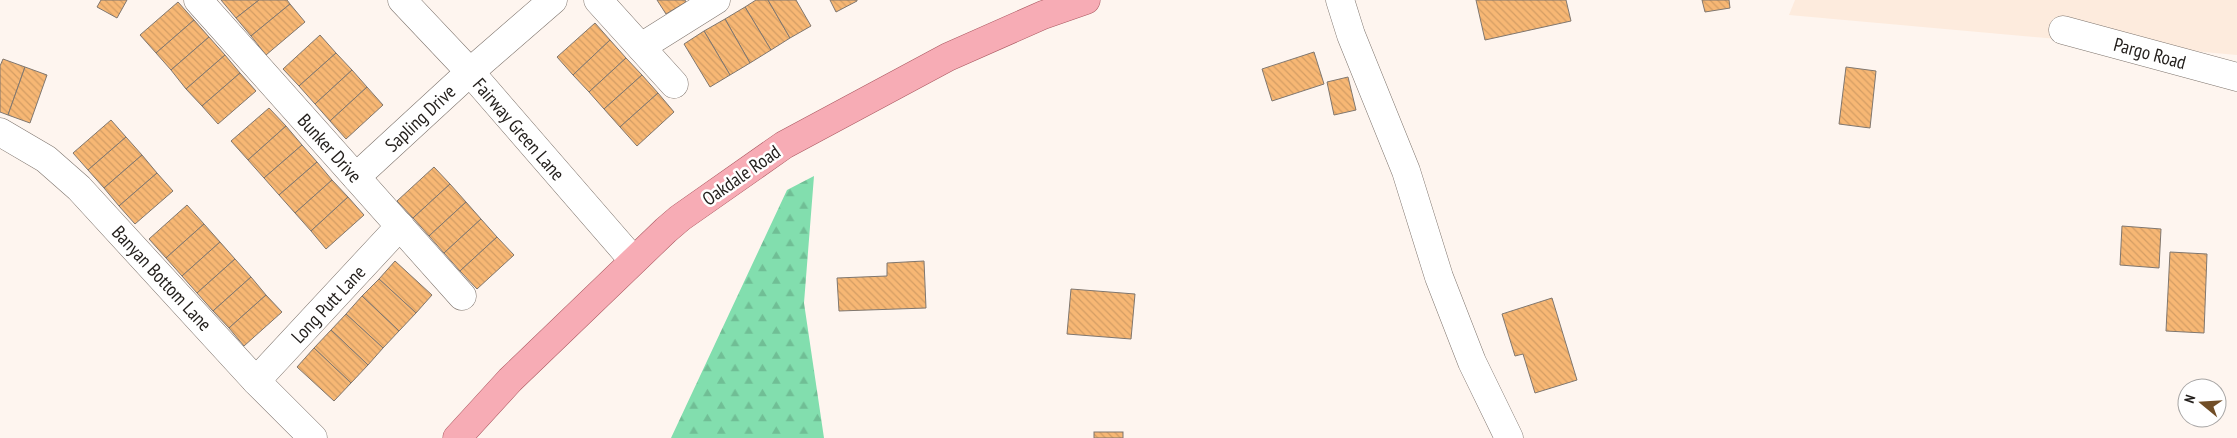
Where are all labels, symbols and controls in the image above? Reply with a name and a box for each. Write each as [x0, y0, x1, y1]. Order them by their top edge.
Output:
street label: Pargo Road [2111, 32, 2189, 74]
street label: Fairway Green Lane [468, 73, 570, 185]
street label: Sapling Drive [380, 79, 460, 157]
street label: Bunker Drive [293, 109, 367, 187]
street label: Oakdale Road [697, 139, 785, 211]
street label: Banyan Bottom Lane [107, 220, 217, 336]
street label: Long Putt Lane [286, 260, 370, 348]
north arrow [2177, 378, 2227, 428]
text: N [2180, 393, 2199, 405]

